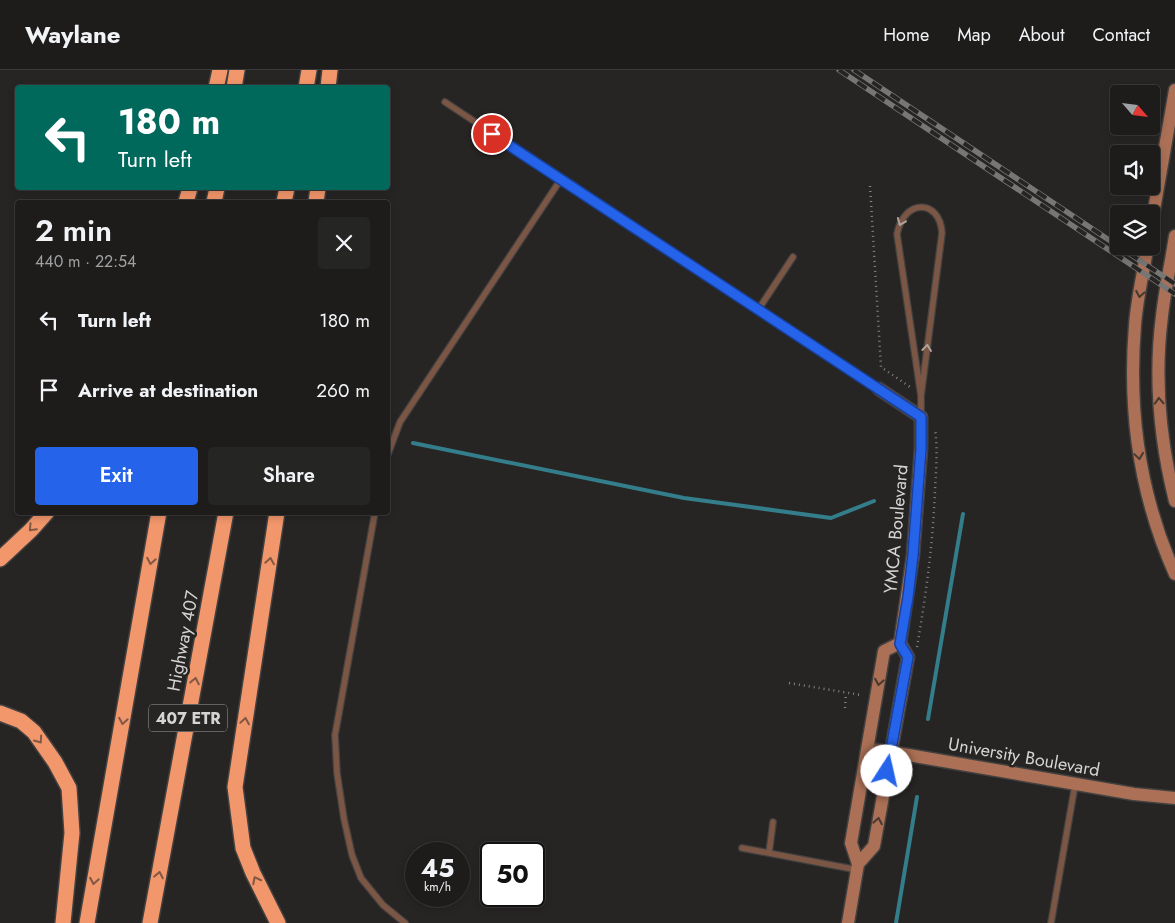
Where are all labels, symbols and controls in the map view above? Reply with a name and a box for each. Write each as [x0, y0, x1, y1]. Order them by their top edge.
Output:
text: Waylane [25, 17, 120, 52]
text: Home [883, 22, 929, 48]
text: Map [957, 22, 991, 48]
text: About [1019, 22, 1064, 48]
text: Contact [1092, 22, 1150, 48]
north arrow [1110, 85, 1160, 135]
map controls [1110, 85, 1160, 255]
text: 180 m [118, 97, 220, 147]
icon: left [35, 105, 100, 170]
pin [471, 113, 513, 155]
icon: arrive [478, 120, 506, 148]
text: Turn left [118, 143, 192, 175]
button: sound [1110, 145, 1160, 195]
button: layers [1110, 205, 1160, 255]
text: 2 min [35, 209, 112, 252]
button: close [318, 217, 370, 269]
one-way arrow [897, 217, 908, 226]
text: 440 m · 22:54 [35, 250, 136, 273]
one-way arrow [1135, 290, 1145, 299]
icon: left [35, 306, 63, 334]
text: Turn left [78, 307, 151, 334]
text: 180 m [319, 307, 370, 334]
one-way arrow [921, 344, 932, 352]
icon: arrive [35, 376, 63, 404]
text: Arrive at destination [78, 377, 258, 404]
text: 260 m [316, 377, 370, 404]
one-way arrow [1154, 397, 1165, 405]
button: Exit [35, 447, 198, 505]
button: Share [208, 447, 370, 505]
one-way arrow [1134, 452, 1144, 460]
street label: YMCA Boulevard [877, 463, 915, 595]
one-way arrow [29, 523, 38, 532]
one-way arrow [146, 556, 156, 565]
one-way arrow [264, 556, 275, 564]
street label: Highway 407 [161, 588, 206, 694]
one-way arrow [190, 676, 200, 685]
one-way arrow [874, 677, 884, 686]
road number: 407 ETR [149, 704, 227, 731]
one-way arrow [118, 716, 128, 725]
one-way arrow [240, 717, 250, 725]
street label: University Boulevard [946, 731, 1102, 783]
one-way arrow [33, 734, 42, 744]
position arrow [860, 744, 912, 796]
one-way arrow [873, 817, 883, 826]
speed limit sign: 50 [480, 842, 545, 907]
text: 45 [421, 850, 454, 886]
one-way arrow [153, 870, 164, 879]
one-way arrow [90, 876, 100, 885]
one-way arrow [252, 876, 262, 885]
text: km/h [424, 878, 451, 896]

